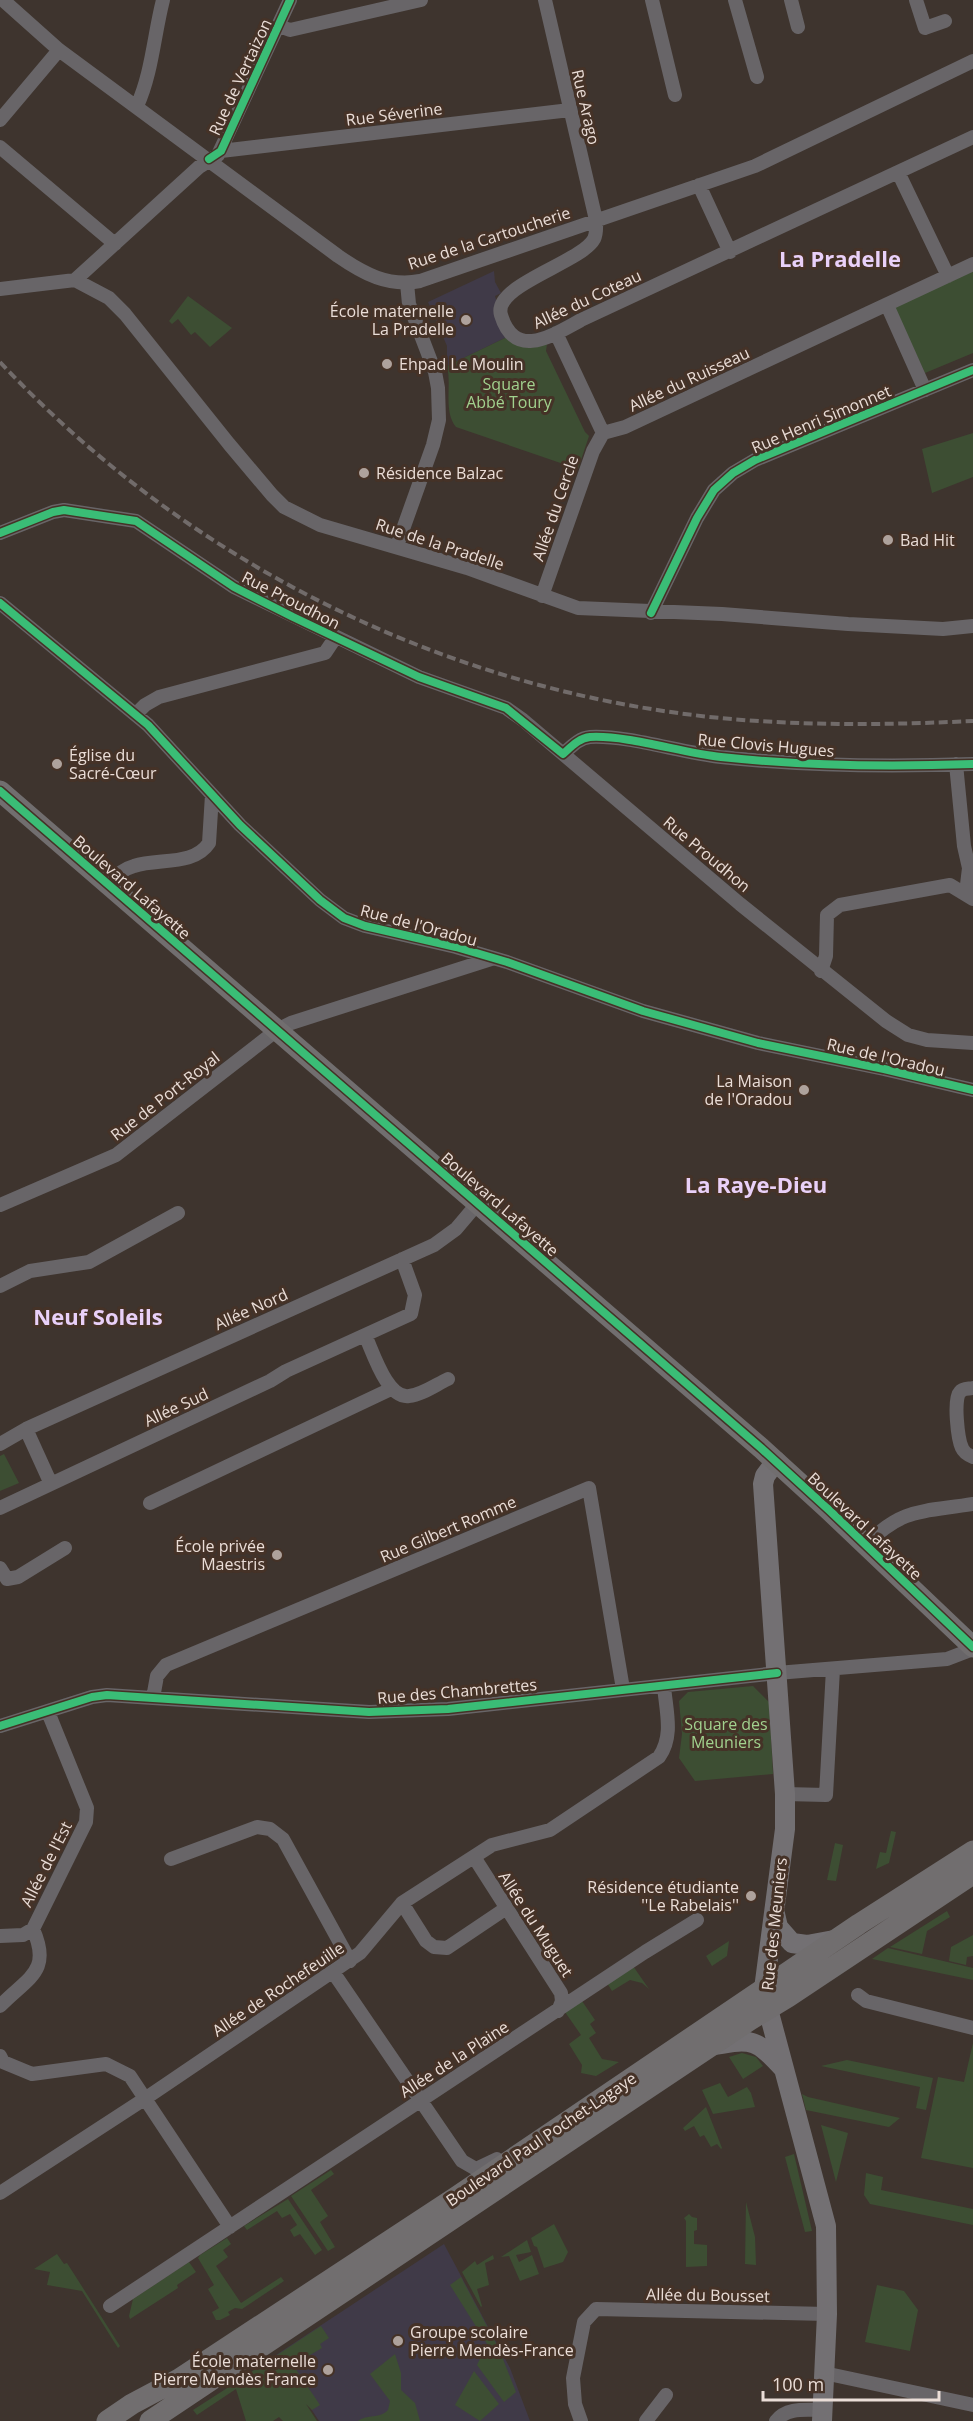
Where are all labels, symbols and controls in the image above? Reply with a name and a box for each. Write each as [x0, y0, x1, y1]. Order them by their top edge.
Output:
street label: Rue de Vertaizon [203, 15, 277, 139]
street label: Rue Arago [567, 67, 605, 147]
street label: Rue Séverine [345, 97, 443, 131]
street label: Rue de la Cartoucherie [405, 201, 573, 275]
district label: La Pradelle [779, 243, 901, 273]
street label: Allée du Coteau [529, 264, 645, 334]
place label: École maternelle La Pradelle [330, 300, 454, 340]
marker: École maternelle La Pradelle [459, 313, 473, 327]
street label: Allée du Ruisseau [625, 341, 753, 417]
place label: Ehpad Le Moulin [399, 353, 524, 375]
marker: Ehpad Le Moulin [380, 357, 394, 371]
park label: Square Abbé Toury [466, 373, 553, 413]
street label: Rue Henri Simonnet [748, 380, 894, 458]
street label: Allée du Cercle [527, 452, 583, 564]
place label: Résidence Balzac [376, 462, 504, 484]
marker: Résidence Balzac [357, 466, 371, 480]
street label: Rue de la Pradelle [373, 513, 507, 575]
place label: Bad Hit [900, 529, 955, 551]
marker: Bad Hit [881, 533, 895, 547]
street label: Rue Proudhon [238, 566, 344, 634]
street label: Rue Clovis Hugues [697, 728, 835, 762]
place label: Église du Sacré-Cœur [69, 744, 157, 784]
marker: Église du Sacré-Cœur [50, 757, 64, 771]
street label: Rue Proudhon [659, 811, 755, 897]
street label: Boulevard Lafayette [69, 830, 195, 944]
street label: Rue de l'Oradou [358, 899, 480, 951]
street label: Rue de l'Oradou [825, 1033, 947, 1081]
street label: Rue de Port-Royal [106, 1046, 224, 1146]
place label: La Maison de l'Oradou [704, 1070, 792, 1110]
marker: La Maison de l'Oradou [797, 1083, 811, 1097]
street label: Boulevard Lafayette [437, 1147, 563, 1261]
district label: La Raye-Dieu [685, 1169, 827, 1199]
street label: Allée Nord [211, 1283, 291, 1335]
district label: Neuf Soleils [33, 1301, 163, 1331]
street label: Allée Sud [140, 1383, 212, 1431]
street label: Boulevard Lafayette [803, 1467, 927, 1585]
street label: Rue Gilbert Romme [377, 1490, 519, 1568]
place label: École privée Maestris [175, 1535, 265, 1575]
marker: École privée Maestris [270, 1548, 284, 1562]
street label: Rue des Chambrettes [376, 1673, 538, 1709]
park label: Square des Meuniers [684, 1713, 768, 1753]
street label: Allée de l'Est [15, 1817, 77, 1910]
street label: Rue des Meuniers [756, 1856, 792, 1992]
street label: Allée du Muguet [494, 1867, 578, 1981]
place label: Résidence étudiante ''Le Rabelais'' [587, 1876, 739, 1916]
marker: Résidence étudiante ''Le Rabelais'' [744, 1889, 758, 1903]
street label: Allée de Rochefeuille [208, 1937, 348, 2041]
street label: Allée de la Plaine [395, 2016, 513, 2102]
street label: Boulevard Paul Pochet-Lagaye [442, 2067, 640, 2211]
street label: Allée du Bousset [646, 2283, 770, 2307]
place label: Groupe scolaire Pierre Mendès-France [410, 2321, 574, 2361]
marker: Groupe scolaire Pierre Mendès-France [391, 2334, 405, 2348]
place label: École maternelle Pierre Mendès France [153, 2350, 316, 2390]
marker: École maternelle Pierre Mendès France [321, 2363, 335, 2377]
scale bar [763, 2364, 938, 2402]
text: 100 m [772, 2372, 824, 2396]

